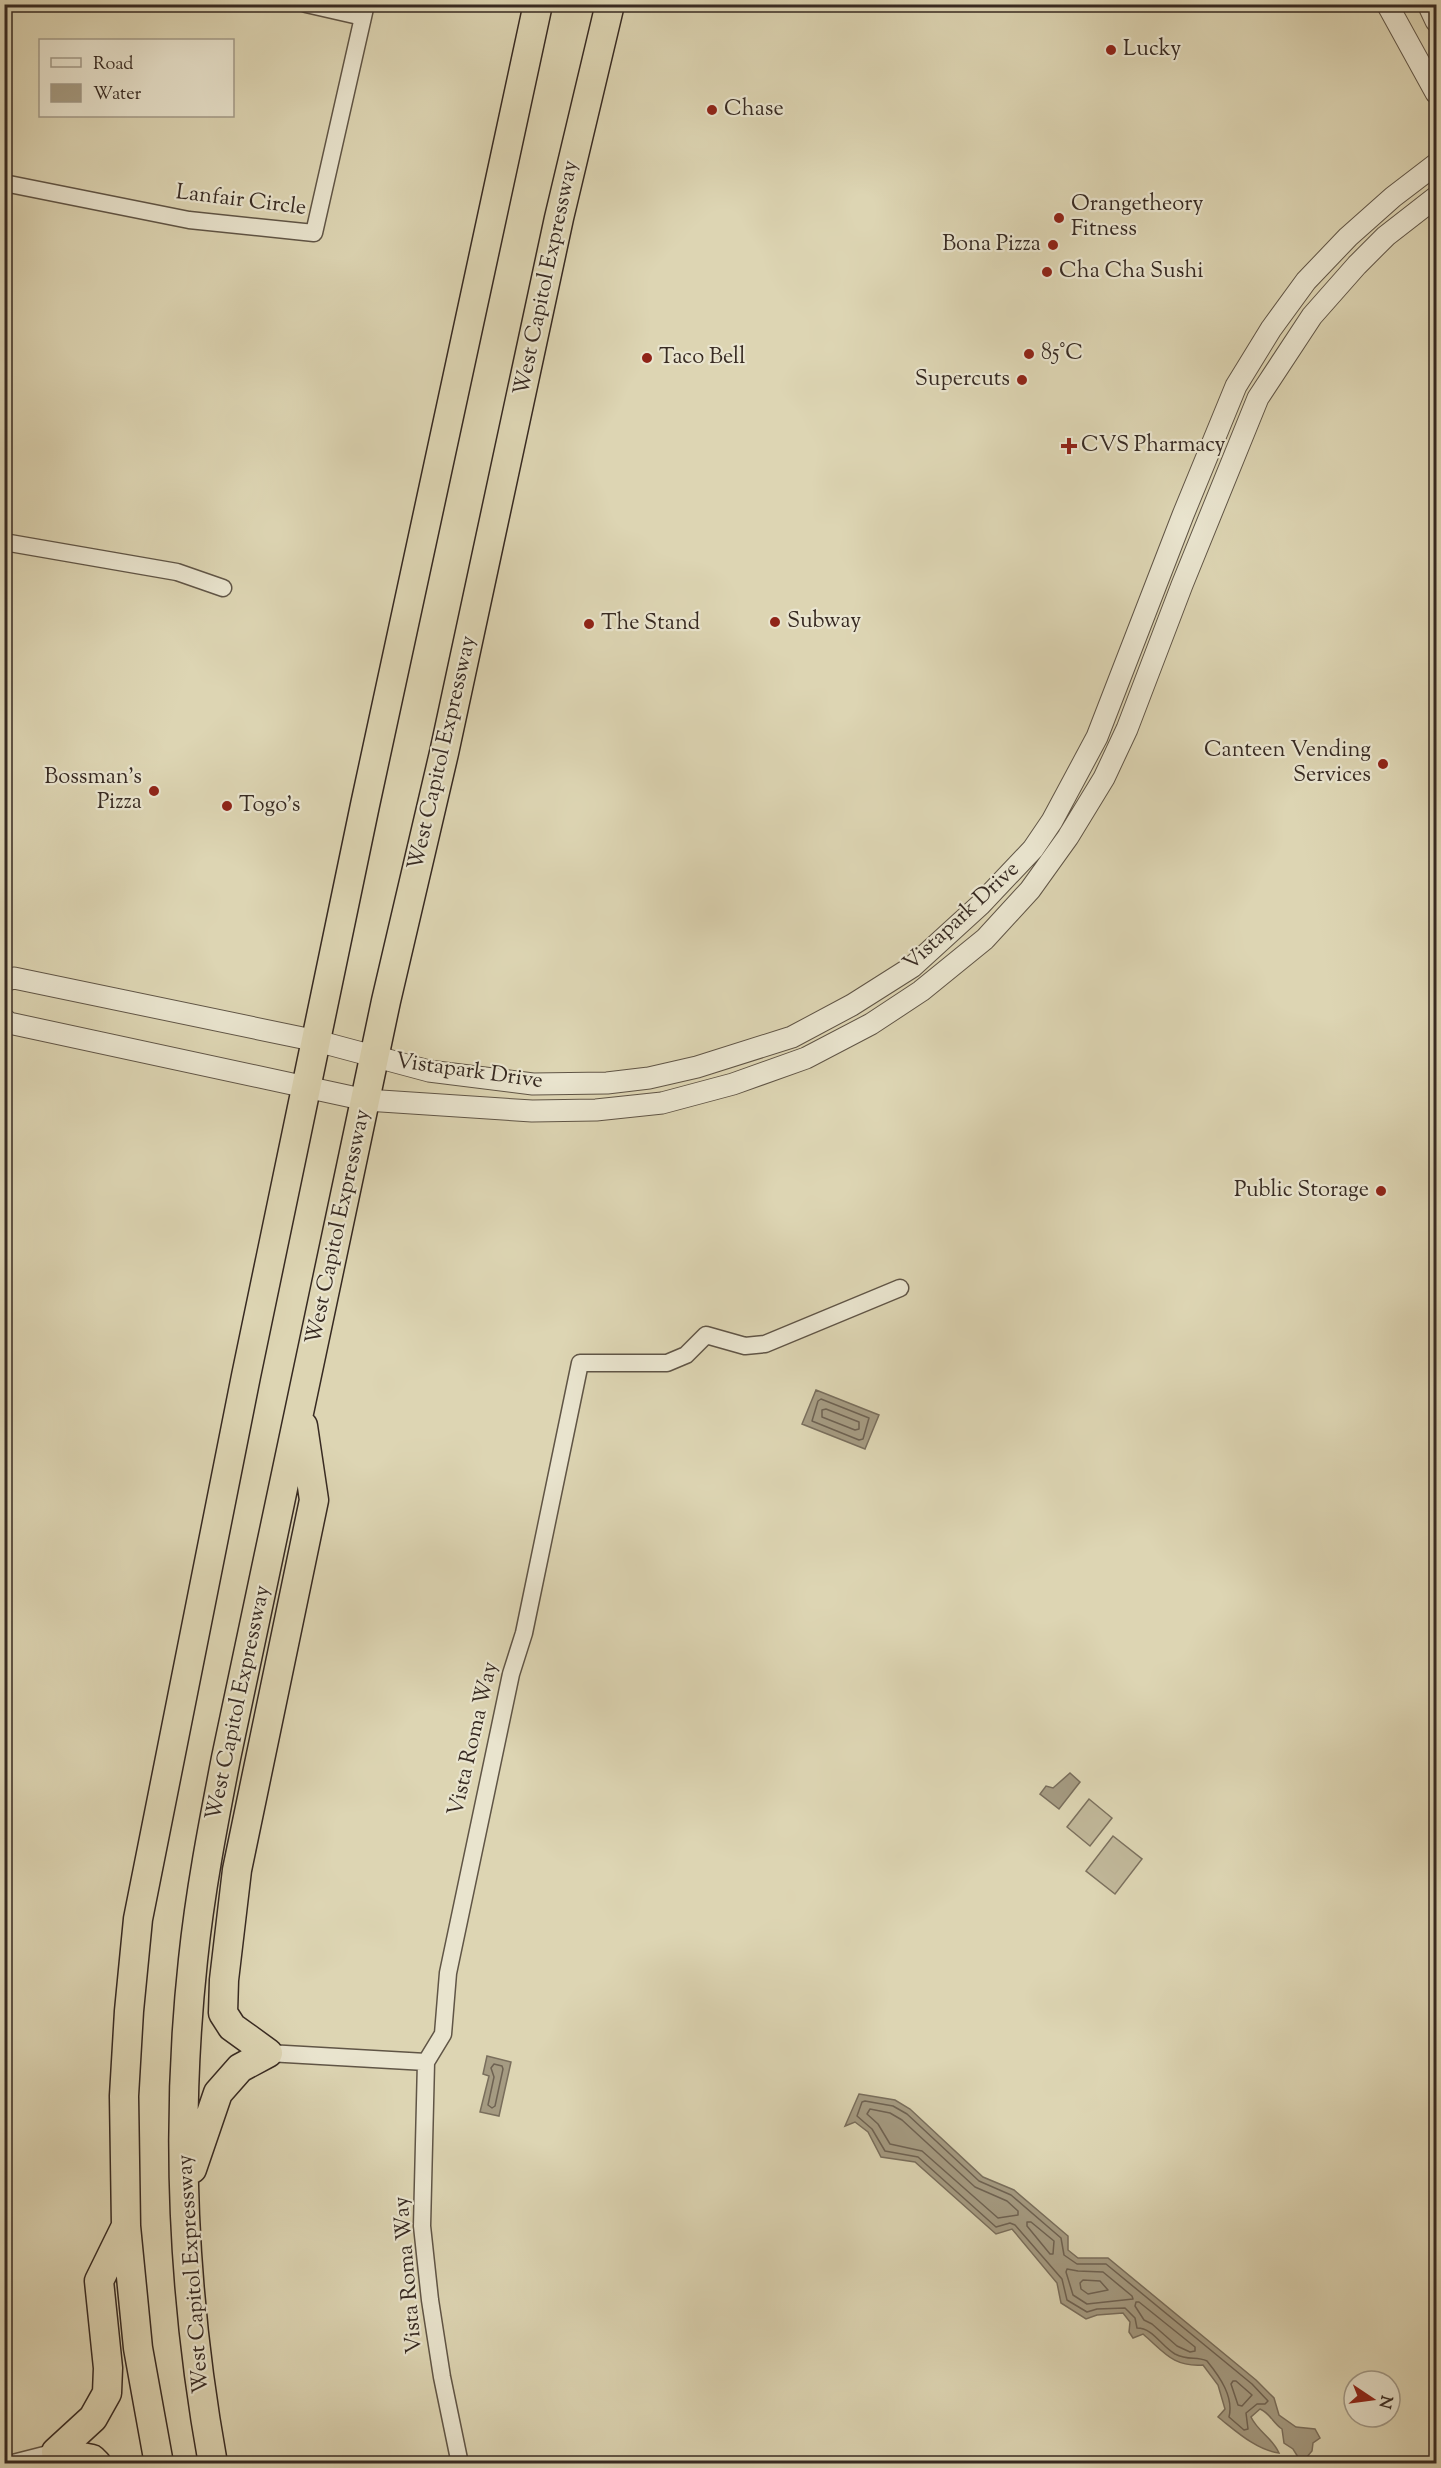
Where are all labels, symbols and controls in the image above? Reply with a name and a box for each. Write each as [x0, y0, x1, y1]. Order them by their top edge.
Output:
place label: Lucky [1123, 34, 1181, 66]
legend [39, 39, 234, 117]
marker: Lucky [1104, 43, 1118, 57]
text: Road [93, 52, 133, 78]
text: Water [93, 82, 142, 108]
place label: Chase [724, 94, 784, 126]
marker: Chase [705, 103, 719, 117]
street label: West Capitol Expressway [506, 157, 588, 399]
street label: Lanfair Circle [174, 177, 308, 225]
place label: Orangetheory Fitness [1071, 189, 1203, 246]
marker: Orangetheory Fitness [1052, 211, 1066, 225]
place label: Bona Pizza [942, 229, 1041, 261]
marker: Bona Pizza [1046, 238, 1060, 252]
place label: Cha Cha Sushi [1059, 256, 1204, 288]
marker: Cha Cha Sushi [1040, 265, 1054, 279]
place label: 85°C [1041, 338, 1083, 370]
place label: Taco Bell [659, 342, 745, 374]
marker: 85°C [1022, 347, 1036, 361]
marker: Taco Bell [640, 351, 654, 365]
place label: Supercuts [915, 364, 1010, 396]
marker: Supercuts [1015, 373, 1029, 387]
place label: CVS Pharmacy [1081, 430, 1225, 462]
marker: CVS Pharmacy [1062, 439, 1076, 453]
place label: Subway [787, 606, 861, 638]
place label: The Stand [601, 608, 700, 640]
marker: Subway [768, 615, 782, 629]
marker: The Stand [582, 617, 596, 631]
street label: West Capitol Expressway [400, 633, 486, 873]
place label: Canteen Vending Services [1204, 735, 1371, 792]
marker: Canteen Vending Services [1376, 757, 1390, 771]
place label: Bossman's Pizza [44, 762, 142, 819]
marker: Bossman's Pizza [147, 784, 161, 798]
place label: Togo's [239, 790, 300, 822]
marker: Togo's [220, 799, 234, 813]
street label: Vistapark Drive [897, 855, 1027, 979]
street label: Vistapark Drive [393, 1046, 545, 1098]
street label: West Capitol Expressway [298, 1106, 380, 1348]
place label: Public Storage [1234, 1175, 1369, 1207]
marker: Public Storage [1374, 1184, 1388, 1198]
street label: West Capitol Expressway [198, 1582, 280, 1824]
street label: Vista Roma Way [441, 1658, 507, 1820]
street label: West Capitol Expressway [170, 2153, 218, 2395]
street label: Vista Roma Way [386, 2195, 432, 2355]
north arrow [1342, 2369, 1402, 2429]
text: N [1371, 2393, 1397, 2411]

